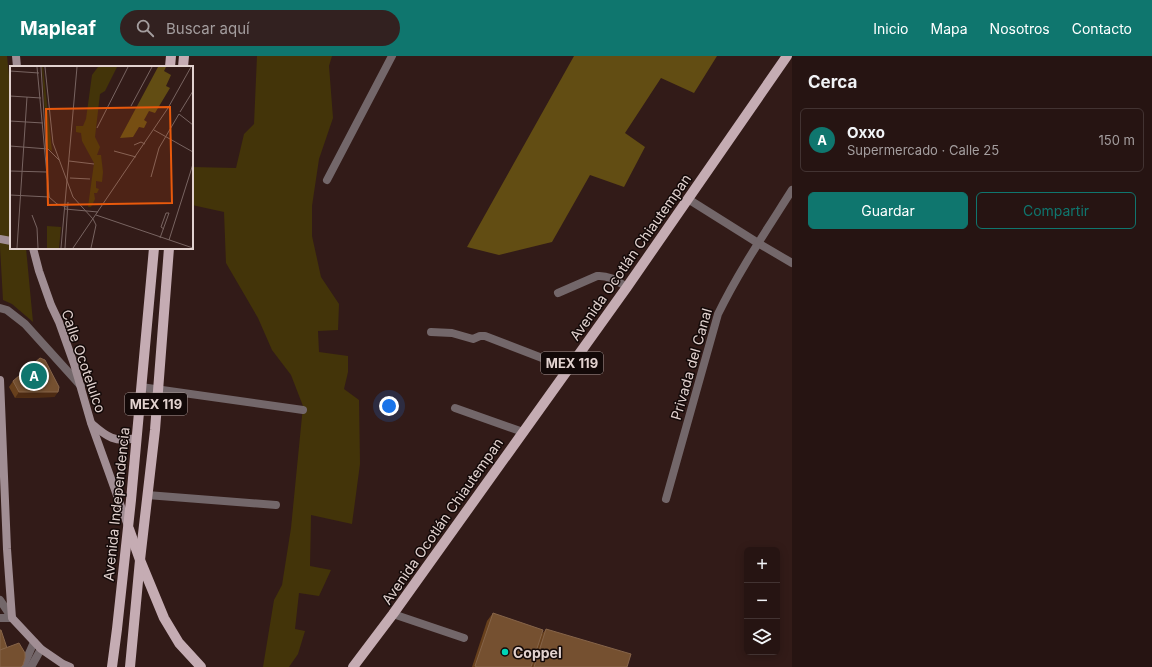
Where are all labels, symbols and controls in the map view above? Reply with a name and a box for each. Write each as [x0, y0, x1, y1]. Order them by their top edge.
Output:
search box [120, 10, 400, 46]
text: Mapleaf [20, 17, 96, 40]
icon: search [134, 17, 156, 39]
text: Buscar aquí [166, 19, 250, 38]
text: Inicio [873, 20, 909, 37]
text: Mapa [931, 20, 968, 37]
text: Nosotros [990, 20, 1050, 37]
text: Contacto [1072, 20, 1132, 37]
inset map [10, 66, 193, 249]
text: Cerca [808, 72, 857, 92]
text: Oxxo [847, 123, 885, 142]
text: A [817, 132, 827, 148]
text: 150 m [1099, 132, 1135, 148]
text: Supermercado · Calle 25 [847, 142, 999, 158]
street label: Avenida Ocotlán Chiautempan [566, 170, 694, 344]
button: Guardar [808, 192, 968, 229]
button: Compartir [976, 192, 1136, 229]
street label: Privada del Canal [667, 306, 715, 422]
street label: Calle Ocotelulco [58, 307, 110, 415]
road number: MEX 119 [541, 352, 603, 374]
pin: A [21, 361, 47, 391]
road number: MEX 119 [125, 393, 187, 415]
your location [379, 396, 399, 416]
street label: Avenida Independencia [99, 426, 133, 582]
street label: Avenida Ocotlán Chiautempan [378, 434, 506, 608]
map controls [744, 547, 780, 655]
button: + [744, 547, 780, 583]
button: − [744, 583, 780, 619]
button: layers [744, 619, 780, 655]
place label: Coppel [513, 644, 562, 661]
marker: Coppel [500, 647, 510, 657]

